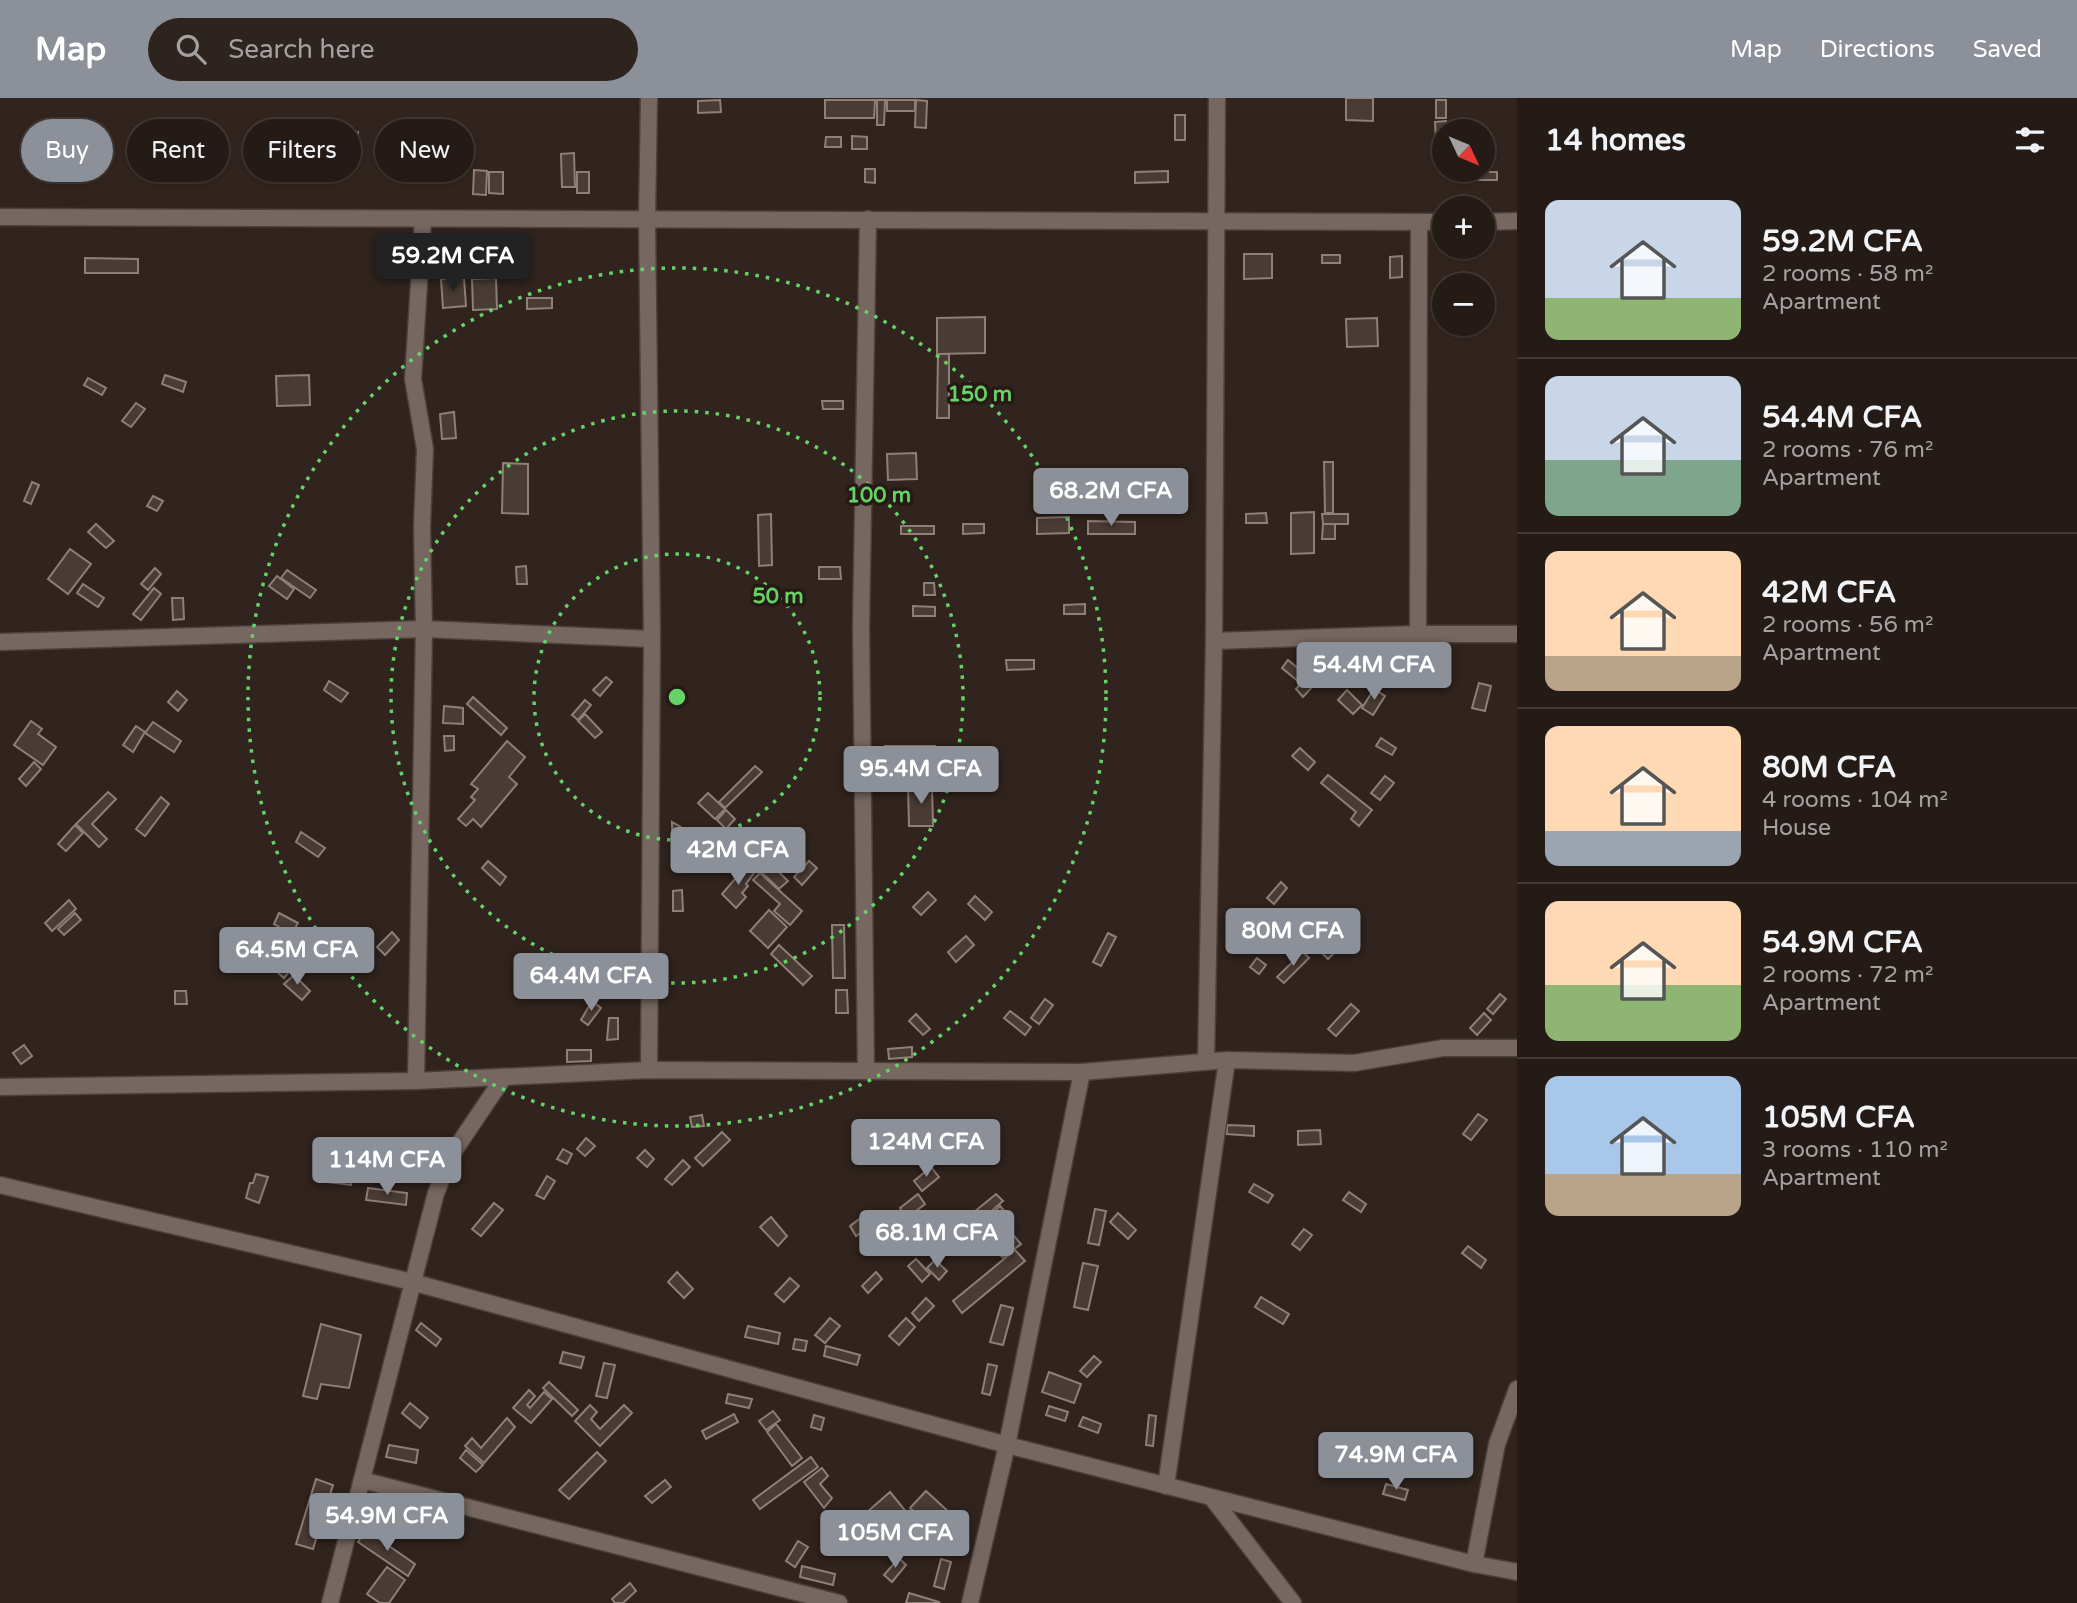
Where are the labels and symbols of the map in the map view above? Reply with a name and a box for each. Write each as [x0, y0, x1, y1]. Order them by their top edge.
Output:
north arrow [1432, 119, 1494, 182]
pin: 59.2M CFA [373, 234, 533, 293]
text: 150 m [948, 382, 1012, 407]
pin: 68.2M CFA [1031, 468, 1191, 528]
text: 100 m [847, 483, 911, 508]
text: 50 m [752, 584, 804, 609]
pin: 54.4M CFA [1294, 642, 1454, 702]
centre of rings [665, 685, 689, 709]
pin: 95.4M CFA [841, 746, 1001, 806]
pin: 42M CFA [673, 828, 803, 887]
pin: 80M CFA [1228, 908, 1358, 968]
pin: 64.5M CFA [217, 928, 377, 987]
pin: 64.4M CFA [511, 954, 671, 1013]
pin: 124M CFA [854, 1119, 998, 1179]
pin: 114M CFA [315, 1138, 459, 1197]
pin: 68.1M CFA [857, 1210, 1017, 1270]
pin: 74.9M CFA [1316, 1432, 1476, 1492]
pin: 54.9M CFA [307, 1494, 467, 1553]
pin: 105M CFA [823, 1510, 967, 1570]

